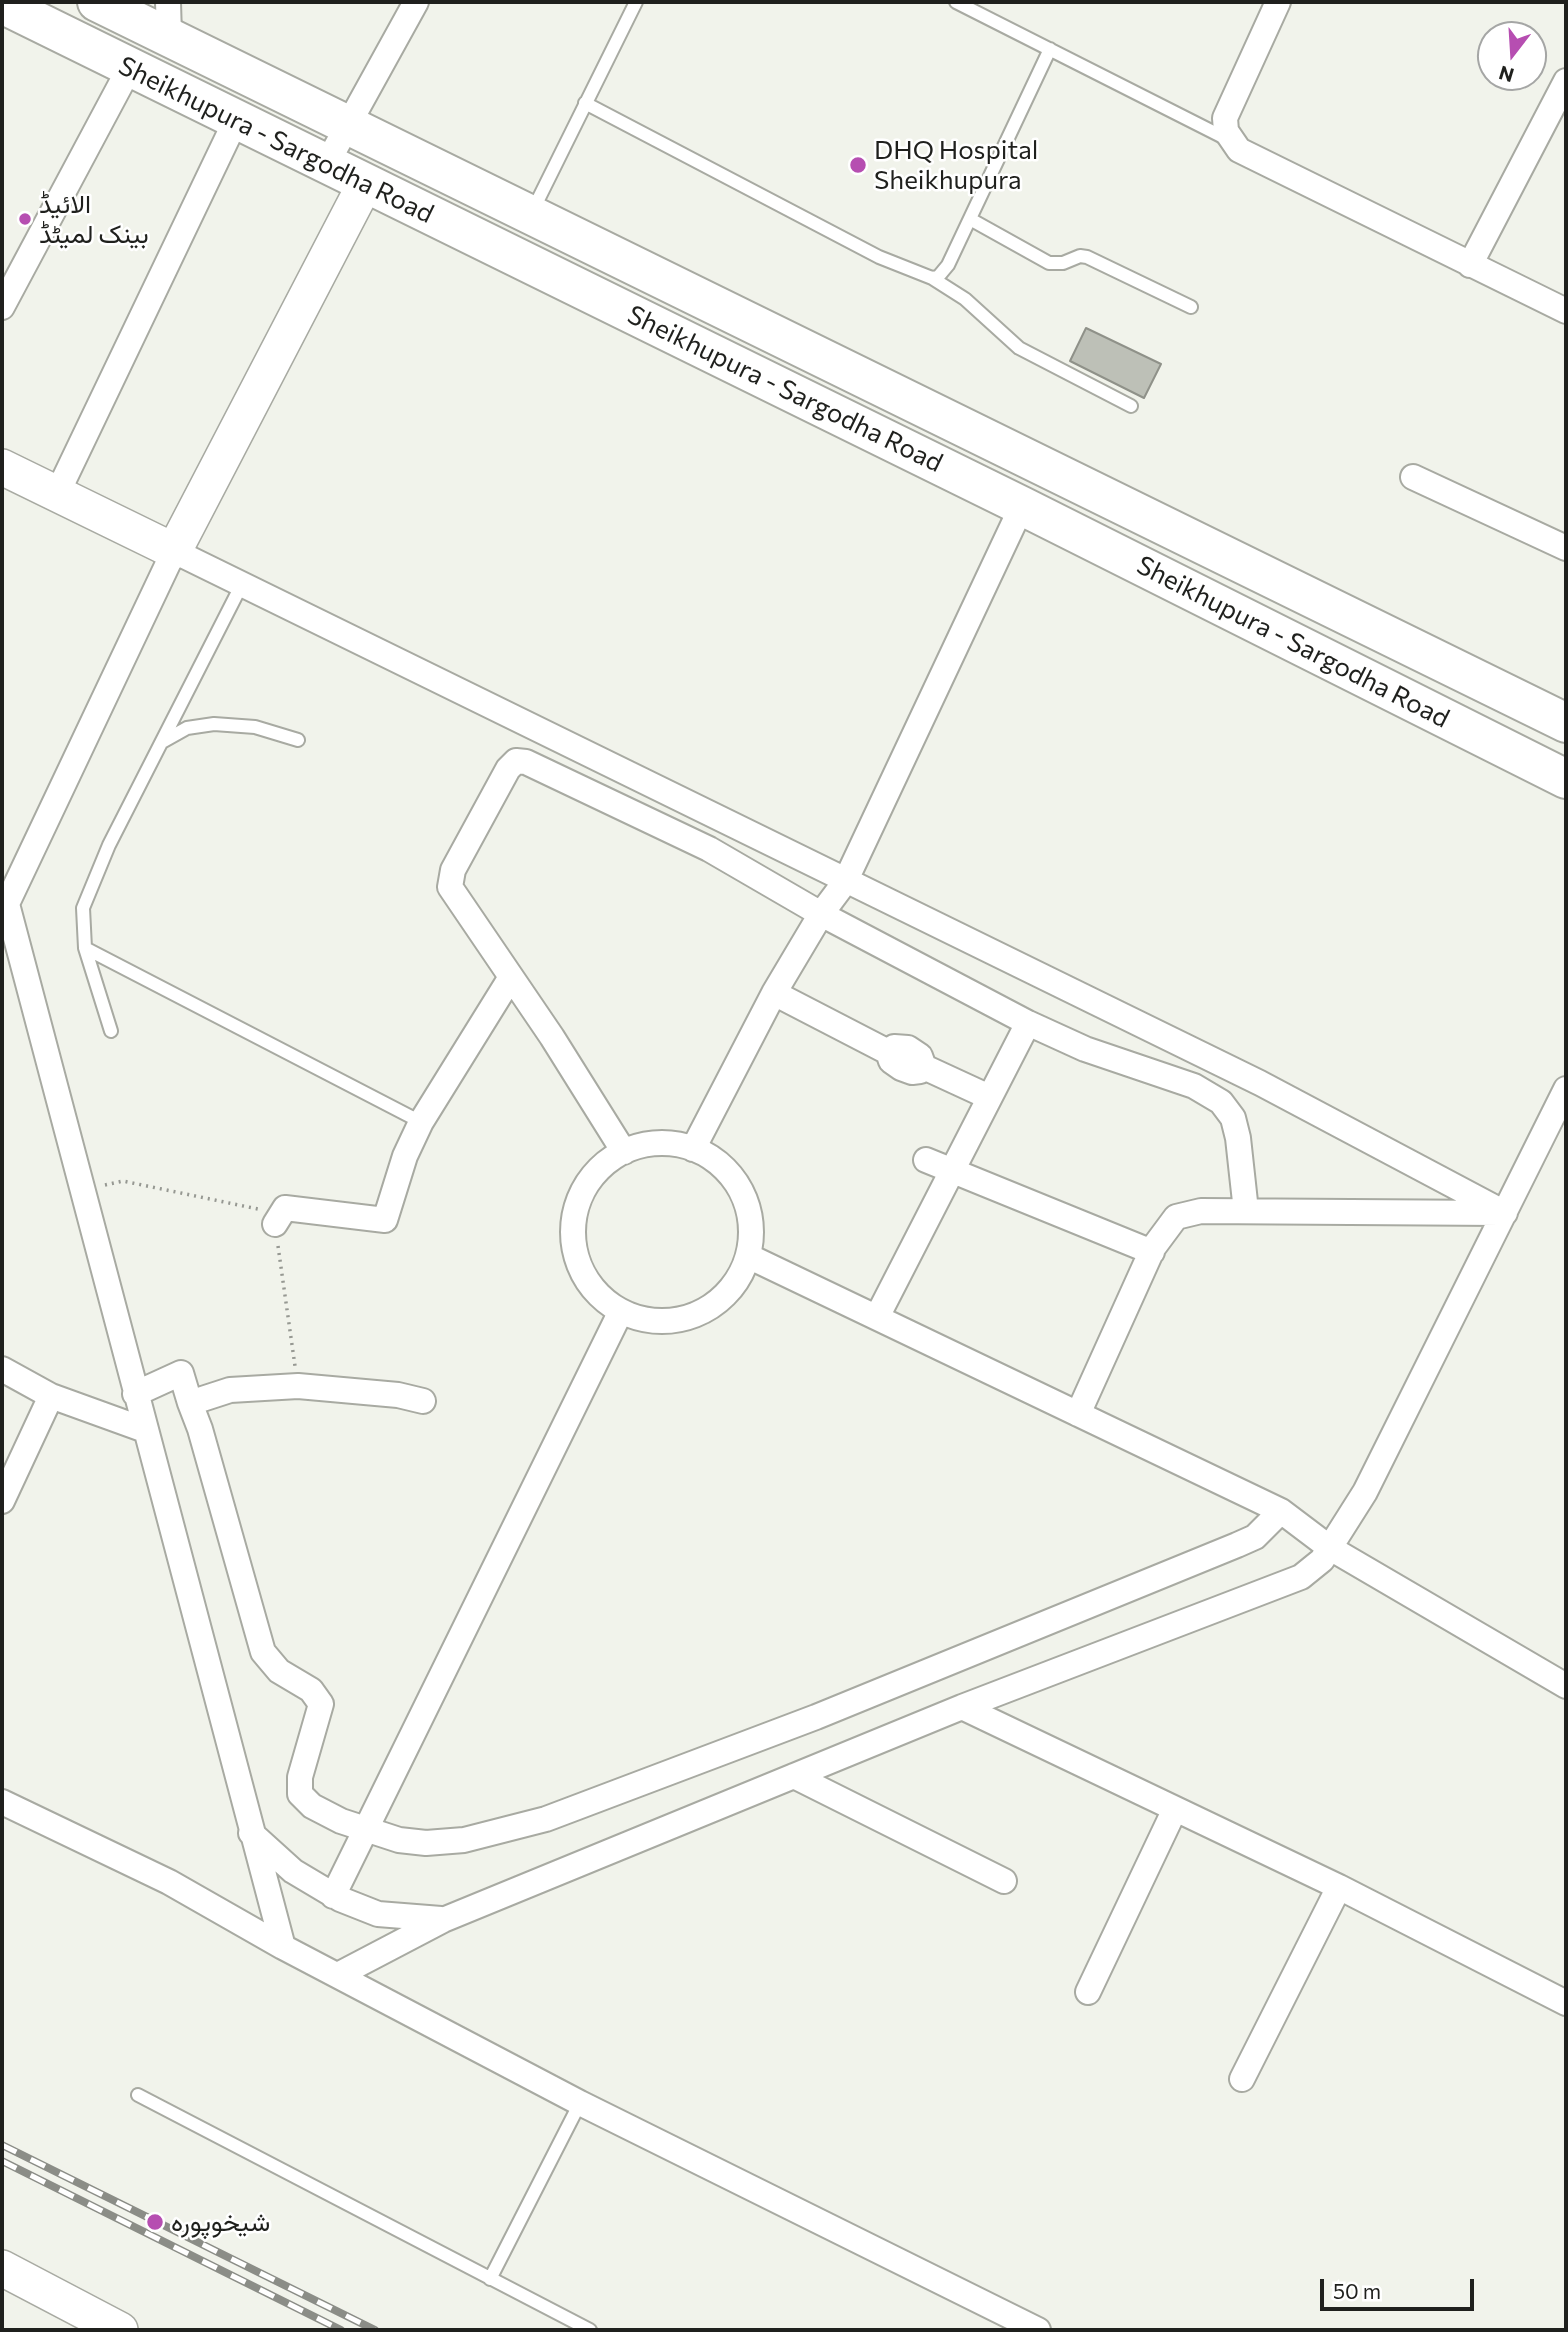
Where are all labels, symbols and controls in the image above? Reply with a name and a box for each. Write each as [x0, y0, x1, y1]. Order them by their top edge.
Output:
north arrow [1477, 21, 1547, 91]
street label: Sheikhupura - Sargodha Road [113, 50, 439, 230]
text: N [1496, 62, 1516, 88]
place label: DHQ Hospital Sheikhupura [874, 134, 1038, 196]
marker: DHQ Hospital Sheikhupura [848, 155, 868, 175]
place label: الائیڈ بینک لمیٹڈ [39, 188, 149, 249]
marker: الائیڈ بینک لمیٹڈ [17, 211, 33, 227]
street label: Sheikhupura - Sargodha Road [622, 299, 948, 479]
street label: Sheikhupura - Sargodha Road [1132, 549, 1454, 735]
place label: شیخوپورہ [171, 2206, 270, 2238]
marker: شیخوپورہ [145, 2212, 165, 2232]
scale bar [1323, 2266, 1477, 2310]
text: 50 m [1333, 2278, 1381, 2303]

